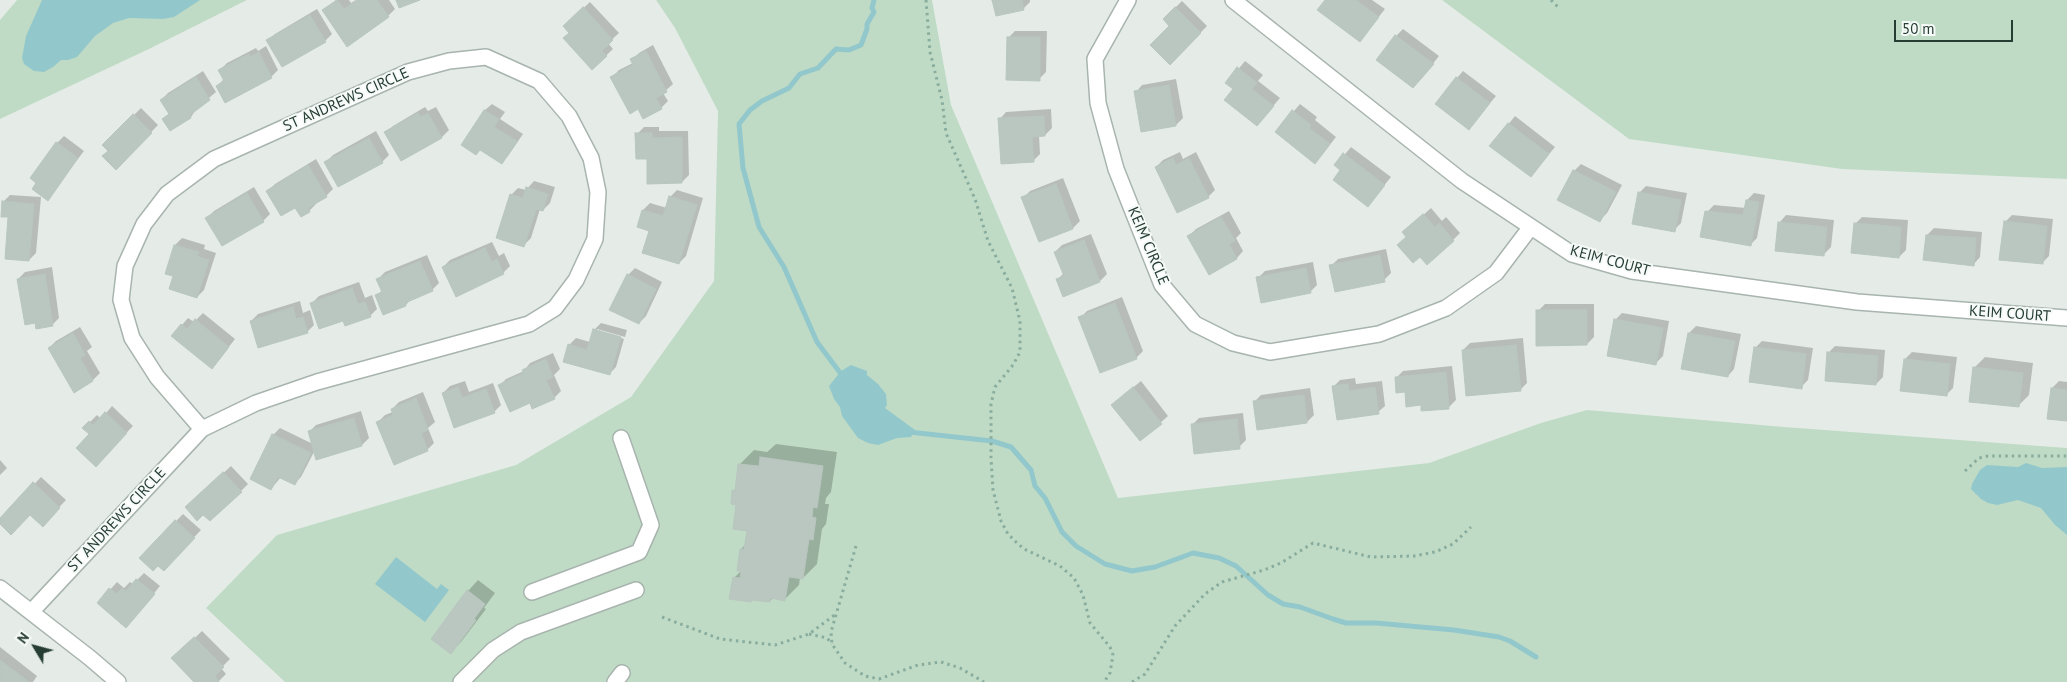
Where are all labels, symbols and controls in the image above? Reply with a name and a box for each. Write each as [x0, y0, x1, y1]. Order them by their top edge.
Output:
scale bar [1897, 10, 2016, 42]
text: 50 m [1902, 19, 1935, 38]
street label: ST ANDREWS CIRCLE [280, 64, 412, 136]
street label: KEIM CIRCLE [1124, 204, 1172, 288]
street label: KEIM COURT [1568, 242, 1652, 280]
street label: KEIM COURT [1968, 302, 2052, 326]
street label: ST ANDREWS CIRCLE [64, 464, 170, 576]
north arrow [10, 622, 60, 672]
text: N [13, 629, 33, 647]

